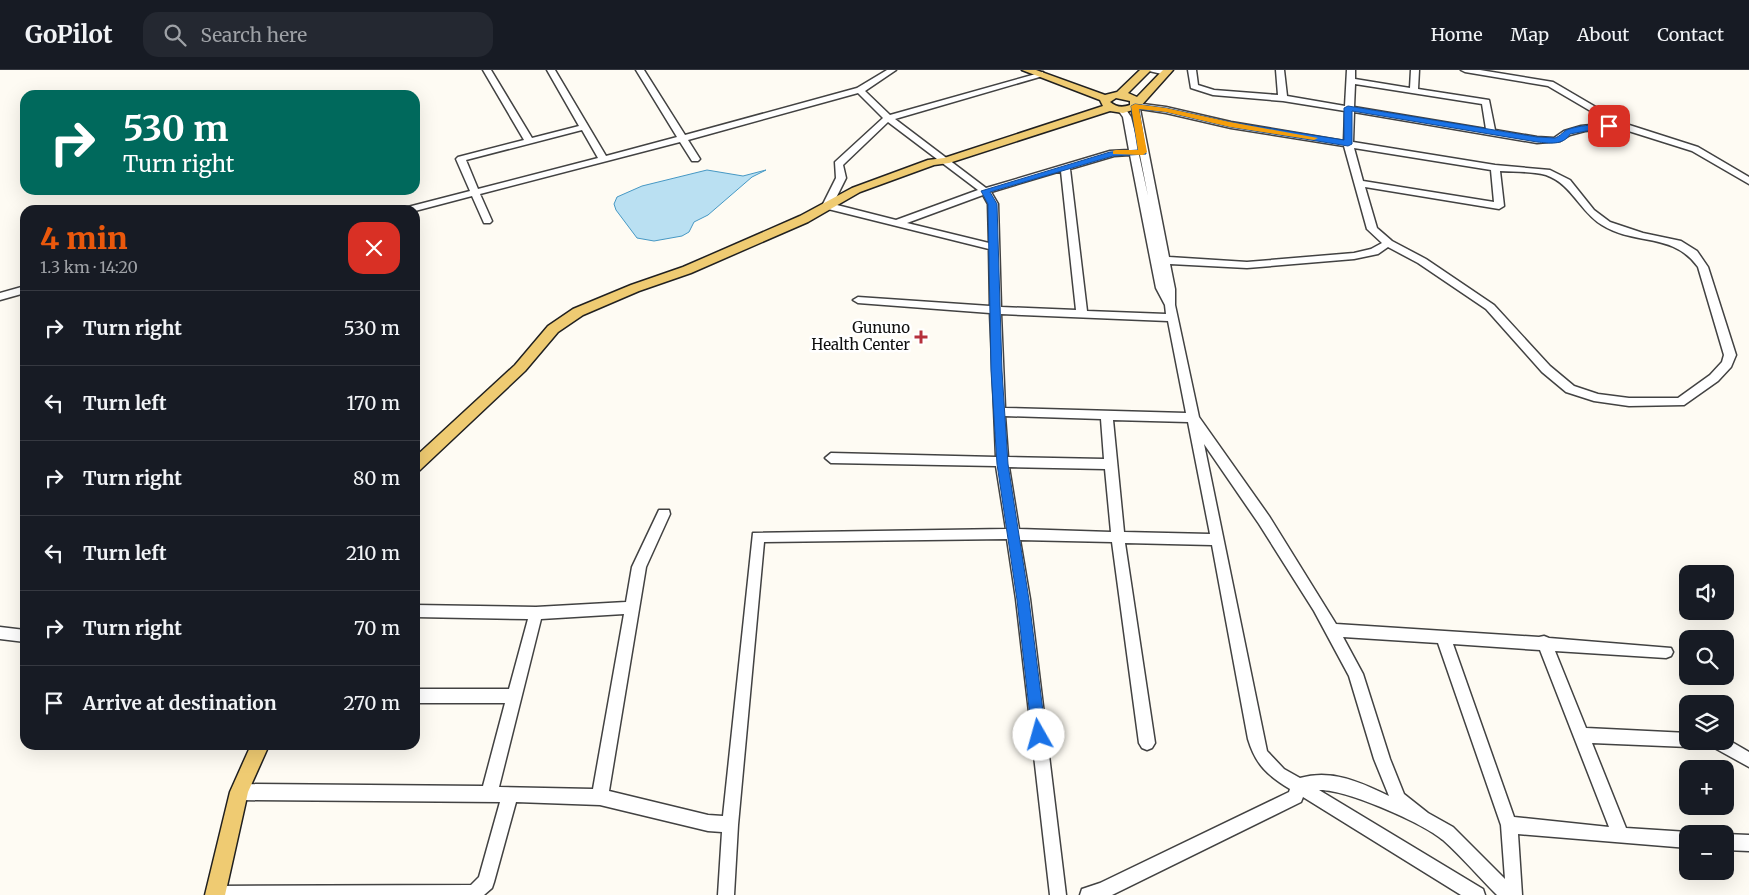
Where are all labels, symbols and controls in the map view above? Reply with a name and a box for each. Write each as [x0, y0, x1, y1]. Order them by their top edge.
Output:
search box [143, 12, 493, 57]
text: GoPilot [25, 19, 113, 50]
icon: search [161, 21, 189, 49]
text: Search here [201, 23, 307, 47]
text: Home [1431, 23, 1483, 46]
text: Map [1511, 23, 1549, 46]
text: About [1577, 23, 1629, 46]
text: Contact [1657, 23, 1724, 46]
pin [1588, 105, 1630, 147]
text: 530 m [123, 107, 228, 151]
icon: right [40, 110, 105, 175]
icon: arrive [1595, 112, 1623, 140]
text: Turn right [123, 150, 234, 178]
text: 4 min [40, 219, 127, 257]
button: close [348, 222, 400, 274]
text: 1.3 km · 14:20 [40, 257, 138, 277]
icon: right [40, 314, 68, 342]
text: Turn right [83, 316, 182, 340]
text: 530 m [343, 316, 400, 340]
place label: Gununo Health Center [811, 318, 910, 354]
marker: Gununo Health Center [914, 330, 928, 344]
icon: left [40, 389, 68, 417]
text: Turn left [83, 391, 167, 415]
text: 170 m [347, 391, 400, 415]
icon: right [40, 464, 68, 492]
text: Turn right [83, 466, 182, 490]
text: 80 m [353, 466, 400, 490]
icon: left [40, 539, 68, 567]
text: Turn left [83, 541, 167, 565]
text: 210 m [346, 541, 400, 565]
map controls [1679, 565, 1734, 880]
button: sound [1679, 565, 1734, 620]
icon: right [40, 614, 68, 642]
text: Turn right [83, 616, 182, 640]
text: 70 m [354, 616, 400, 640]
button: search [1679, 630, 1734, 685]
icon: arrive [40, 689, 68, 717]
text: Arrive at destination [83, 691, 277, 715]
text: 270 m [343, 691, 400, 715]
button: layers [1679, 695, 1734, 750]
position arrow [1012, 708, 1064, 760]
button: + [1679, 760, 1734, 815]
button: − [1679, 825, 1734, 880]

